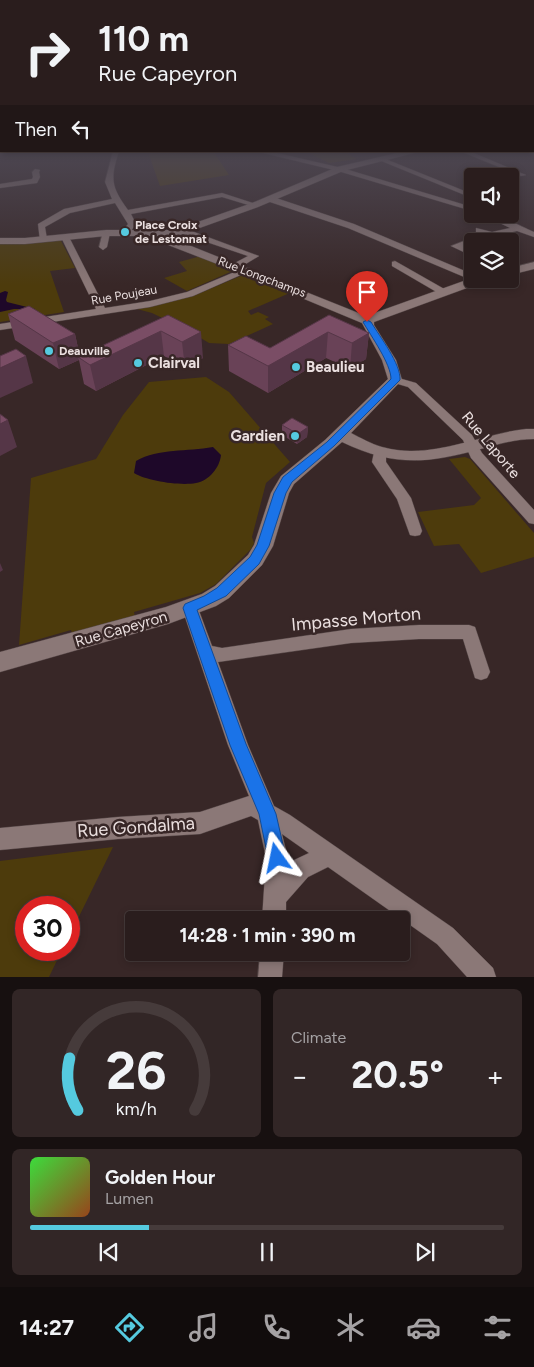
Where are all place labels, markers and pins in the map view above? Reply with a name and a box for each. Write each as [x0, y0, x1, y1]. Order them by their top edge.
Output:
place label: Place Croix de Lestonnat [135, 218, 207, 246]
marker: Place Croix de Lestonnat [119, 226, 131, 238]
pin [346, 271, 388, 322]
place label: Deauville [59, 344, 110, 358]
marker: Deauville [43, 345, 55, 357]
place label: Clairval [148, 354, 200, 372]
marker: Clairval [132, 357, 144, 369]
place label: Beaulieu [306, 358, 364, 376]
marker: Beaulieu [290, 361, 302, 373]
place label: Gardien [230, 427, 285, 445]
marker: Gardien [289, 430, 301, 442]

